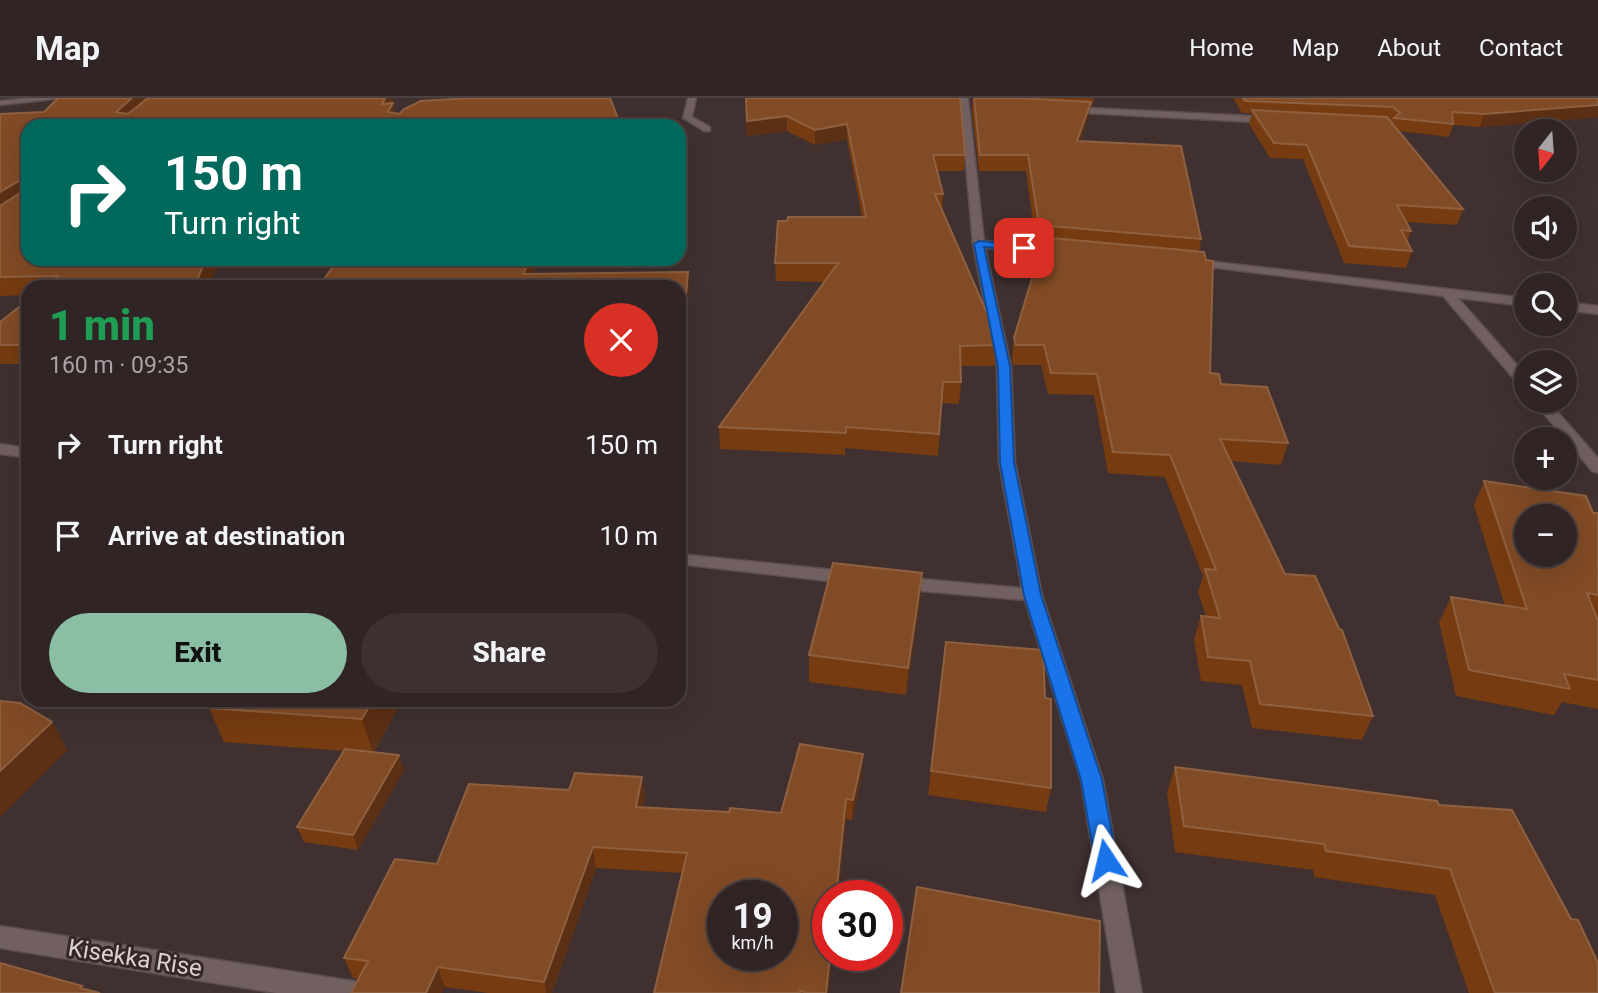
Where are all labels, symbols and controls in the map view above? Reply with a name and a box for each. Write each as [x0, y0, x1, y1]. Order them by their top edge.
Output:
text: Map [35, 29, 100, 68]
text: Home [1189, 34, 1254, 62]
text: Map [1292, 34, 1339, 62]
text: About [1377, 34, 1441, 62]
text: Contact [1479, 34, 1563, 62]
north arrow [1514, 119, 1577, 182]
map controls [1514, 119, 1577, 567]
text: 150 m [164, 145, 303, 202]
icon: right [49, 147, 140, 238]
button: sound [1514, 196, 1577, 259]
text: Turn right [164, 204, 300, 242]
pin [994, 218, 1054, 278]
icon: arrive [1005, 229, 1043, 267]
button: search [1514, 273, 1577, 336]
text: 1 min [49, 301, 155, 350]
button: close [584, 303, 658, 377]
button: layers [1514, 350, 1577, 413]
text: 160 m · 09:35 [49, 352, 188, 379]
icon: right [49, 426, 87, 464]
button: + [1514, 427, 1577, 490]
text: Turn right [108, 430, 223, 460]
text: 150 m [585, 430, 658, 460]
button: − [1514, 504, 1577, 567]
icon: arrive [49, 517, 87, 555]
text: Arrive at destination [108, 521, 345, 551]
text: 10 m [600, 521, 658, 551]
button: Exit [49, 613, 347, 693]
button: Share [361, 613, 658, 693]
position arrow [1069, 823, 1143, 897]
speed limit sign: 30 [812, 880, 903, 971]
text: 19 [732, 896, 773, 937]
text: km/h [731, 932, 774, 953]
street label: Kisekka Rise [66, 934, 204, 982]

